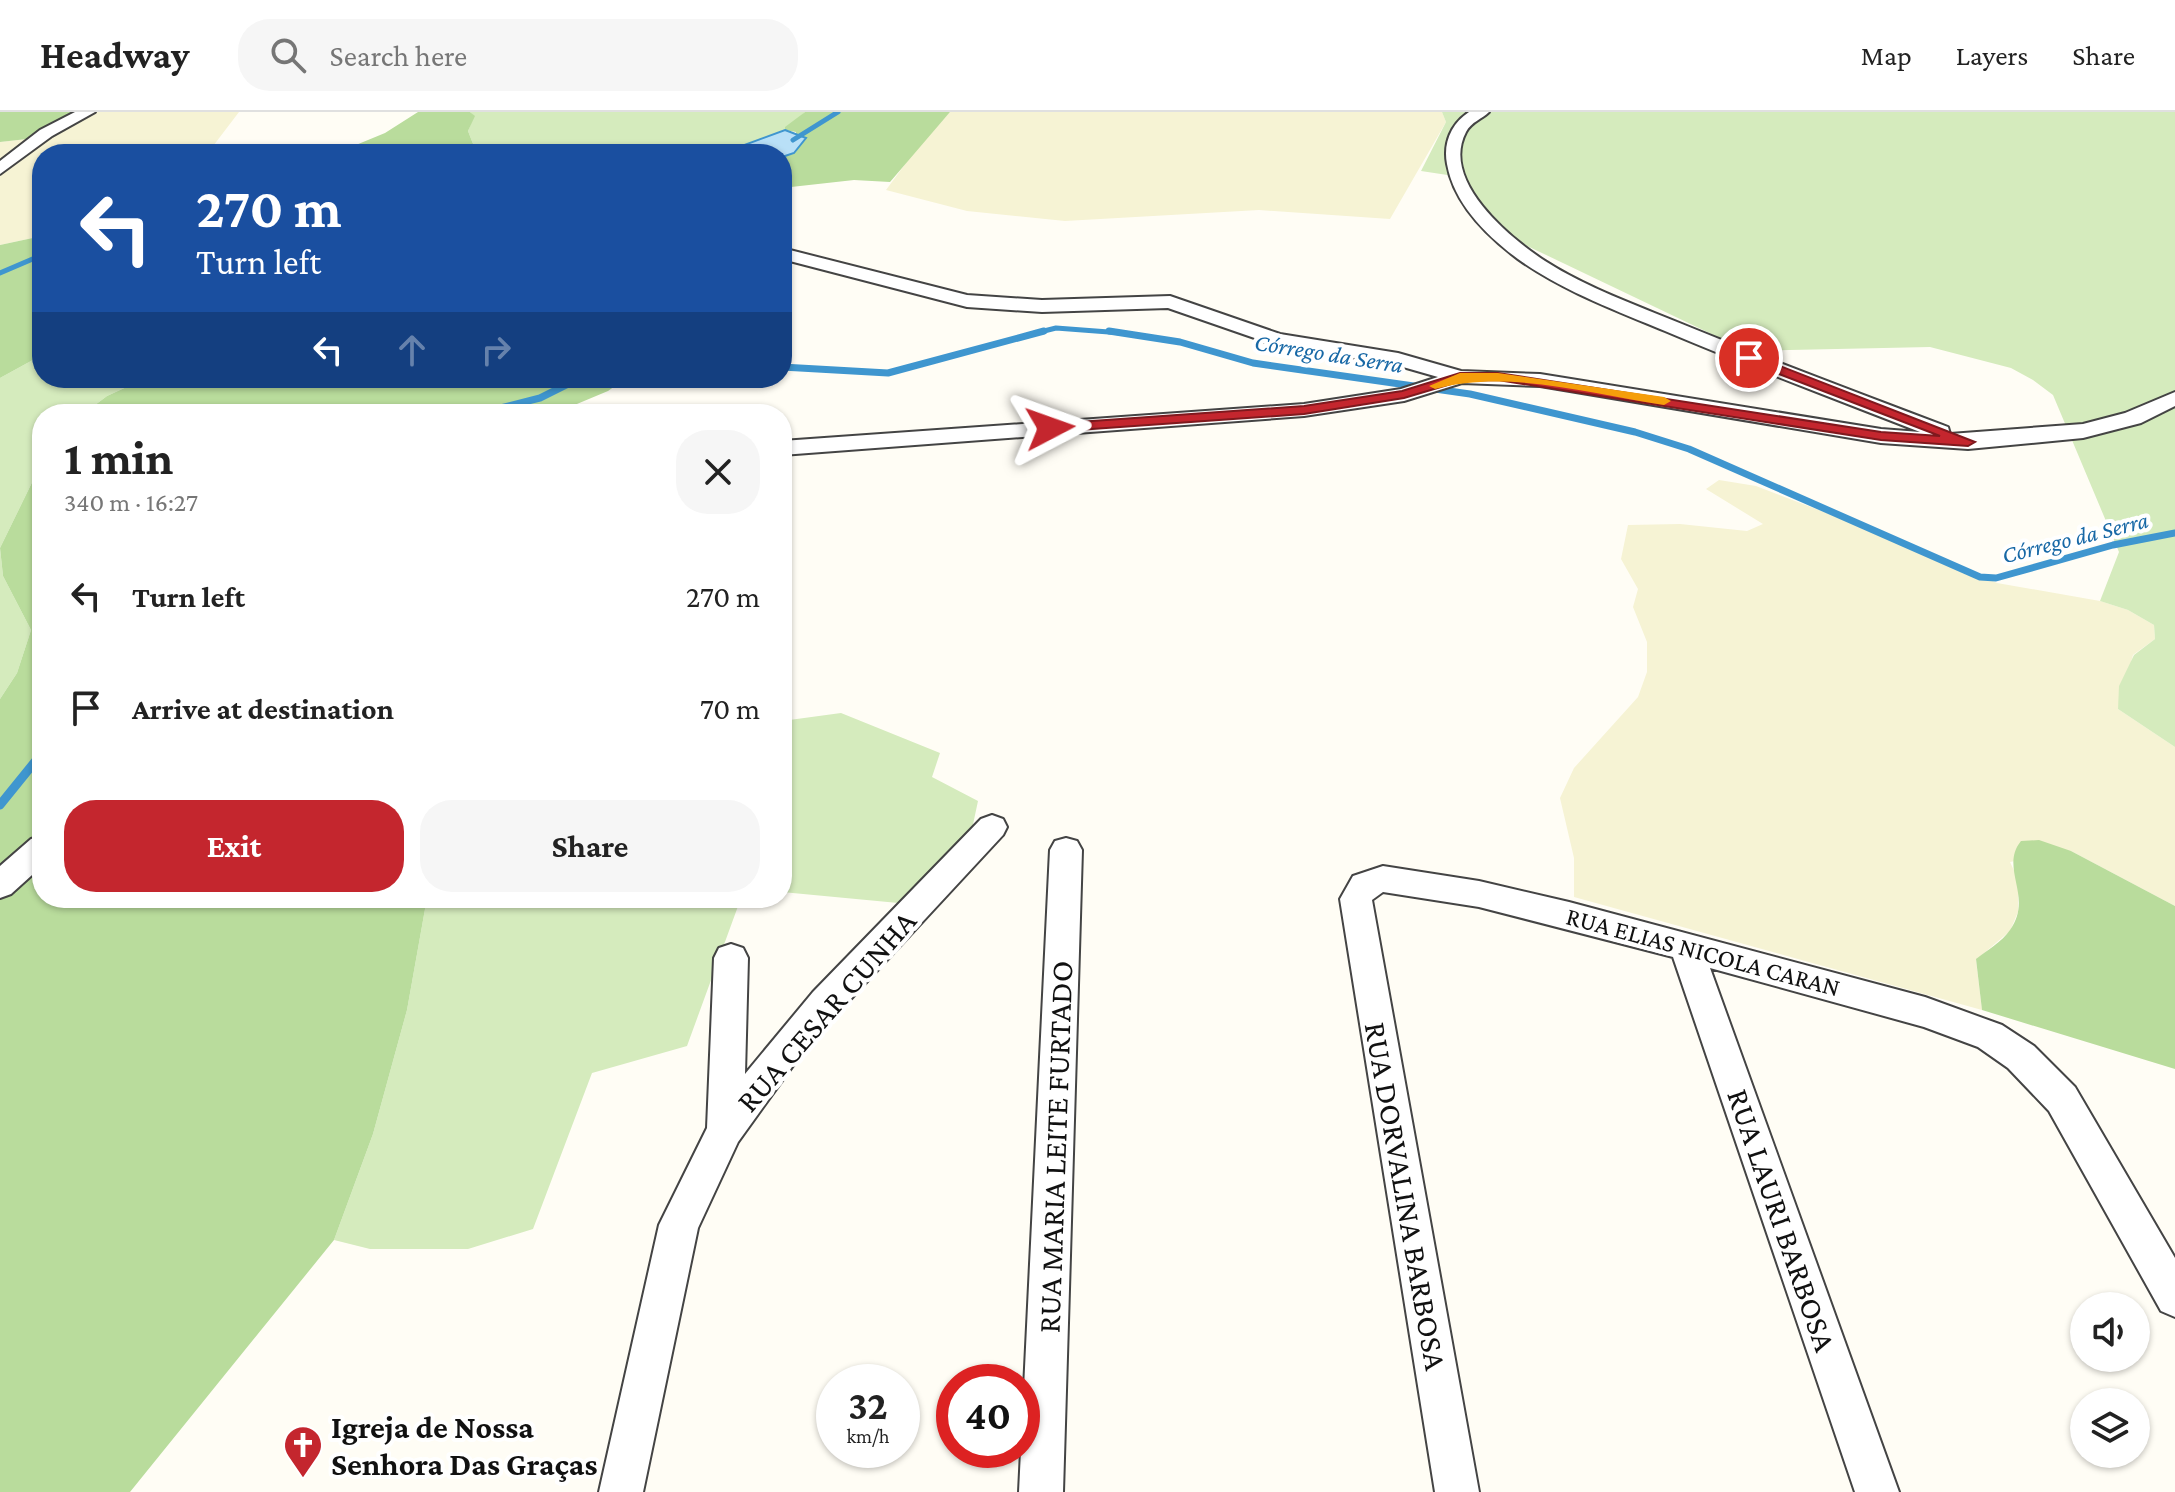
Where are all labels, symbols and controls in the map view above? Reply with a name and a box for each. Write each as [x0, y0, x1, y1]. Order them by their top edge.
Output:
search box [238, 19, 798, 91]
icon: search [266, 33, 310, 77]
text: Headway [40, 34, 190, 76]
text: Search here [330, 39, 467, 72]
text: Map [1861, 40, 1912, 71]
text: Layers [1956, 40, 2028, 71]
text: Share [2072, 40, 2135, 71]
icon: left [64, 176, 168, 280]
text: 270 m [196, 177, 342, 239]
text: Turn left [196, 242, 321, 282]
pin [1715, 324, 1783, 392]
icon: left [306, 328, 350, 372]
icon: ahead [390, 328, 434, 372]
icon: right [474, 328, 518, 372]
water label: Córrego da Serra [1253, 328, 1405, 378]
icon: arrive [1727, 336, 1771, 380]
position arrow [1008, 386, 1092, 470]
button: close [676, 430, 760, 514]
text: 1 min [64, 431, 173, 484]
text: 340 m · 16:27 [64, 488, 198, 517]
water label: Córrego da Serra [1999, 506, 2151, 568]
icon: left [64, 574, 108, 618]
text: Turn left [132, 580, 245, 613]
text: 270 m [686, 580, 760, 613]
icon: arrive [64, 686, 108, 730]
text: Arrive at destination [132, 692, 394, 725]
text: 70 m [700, 692, 760, 725]
button: Exit [64, 800, 404, 892]
button: Share [420, 800, 760, 892]
street label: RUA ELIAS NICOLA CARAN [1563, 901, 1843, 1003]
street label: RUA CESAR CUNHA [729, 902, 924, 1119]
street label: RUA MARIA LEITE FURTADO [1031, 960, 1079, 1334]
street label: RUA DORVALINA BARBOSA [1358, 1019, 1455, 1374]
street label: RUA LAURI BARBOSA [1720, 1084, 1844, 1357]
map controls [2070, 1292, 2150, 1468]
button: sound [2070, 1292, 2150, 1372]
speed limit sign: 40 [936, 1364, 1040, 1468]
text: 32 [848, 1383, 888, 1428]
button: layers [2070, 1388, 2150, 1468]
place label: Igreja de Nossa Senhora Das Graças [331, 1409, 597, 1482]
church icon: Igreja de Nossa Senhora Das Graças [282, 1424, 324, 1479]
text: km/h [846, 1425, 890, 1447]

